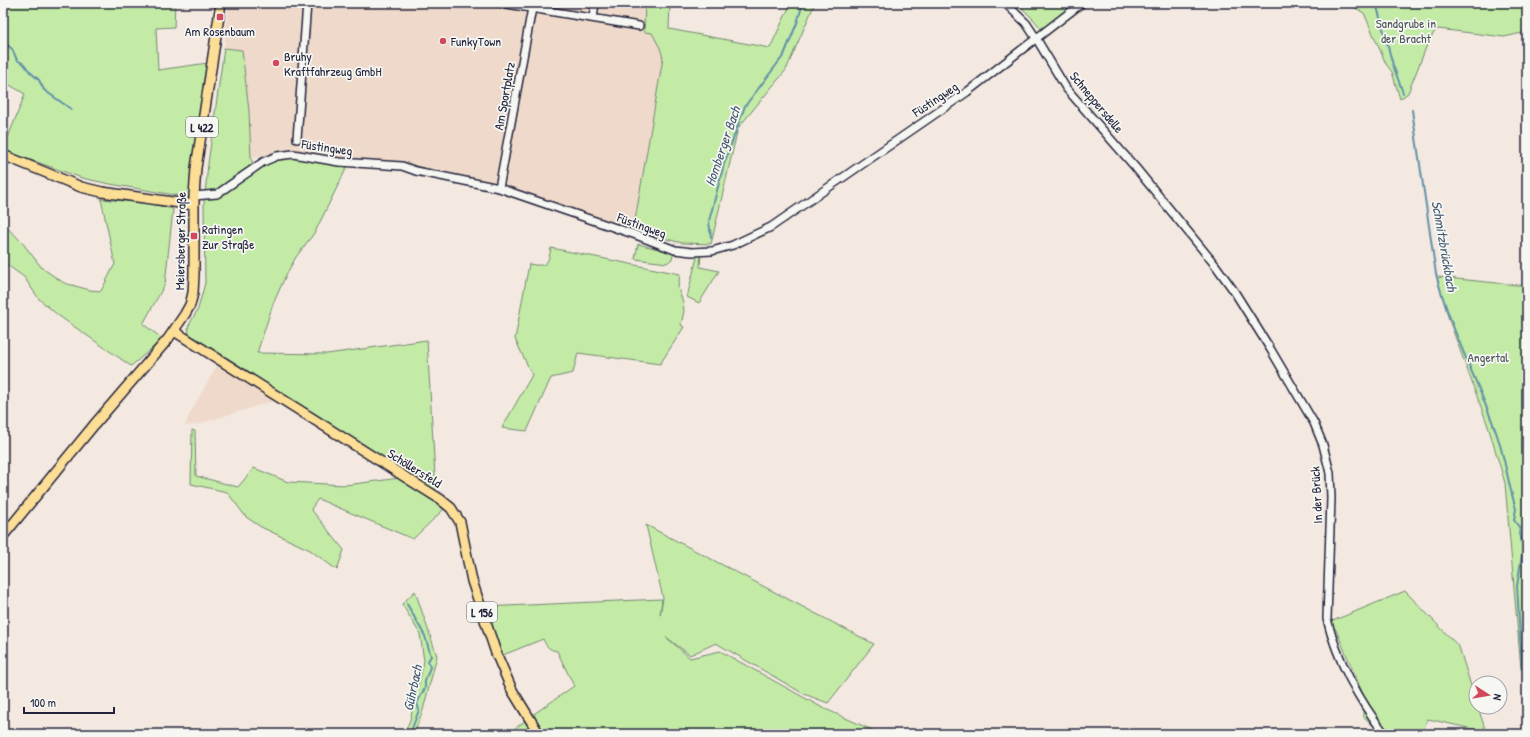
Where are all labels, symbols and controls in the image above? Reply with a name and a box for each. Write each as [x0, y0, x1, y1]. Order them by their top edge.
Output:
marker: Am Rosenbaum [215, 12, 225, 22]
park label: Sandgrube in der Bracht [1376, 14, 1436, 47]
place label: Am Rosenbaum [185, 22, 255, 40]
place label: FunkyTown [450, 32, 501, 50]
marker: FunkyTown [438, 36, 448, 46]
place label: Bruhy Kraftfahrzeug GmbH [284, 47, 382, 80]
marker: Bruhy Kraftfahrzeug GmbH [271, 58, 281, 68]
street label: Am Sportplatz [489, 60, 519, 131]
street label: Schneppersdelle [1066, 68, 1128, 136]
street label: Füstingweg [908, 77, 961, 121]
water label: Homberger Bach [700, 103, 746, 189]
road number: L 422 [186, 117, 218, 137]
street label: Füstingweg [299, 134, 354, 159]
street label: Meiersberger Straße [170, 192, 190, 290]
water label: Schmitzbrückbach [1428, 199, 1463, 294]
street label: Füstingweg [614, 207, 669, 242]
place label: Ratingen Zur Straße [202, 220, 254, 253]
marker: Ratingen Zur Straße [189, 231, 199, 241]
park label: Angertal [1467, 348, 1509, 366]
street label: Schöllersfeld [384, 444, 446, 492]
street label: In der Brück [1305, 465, 1326, 524]
road number: L 156 [467, 602, 497, 622]
water label: Gührbach [398, 662, 426, 713]
north arrow [1468, 675, 1508, 715]
scale bar [24, 689, 114, 715]
text: N [1490, 693, 1505, 702]
text: 100 m [30, 694, 56, 711]

